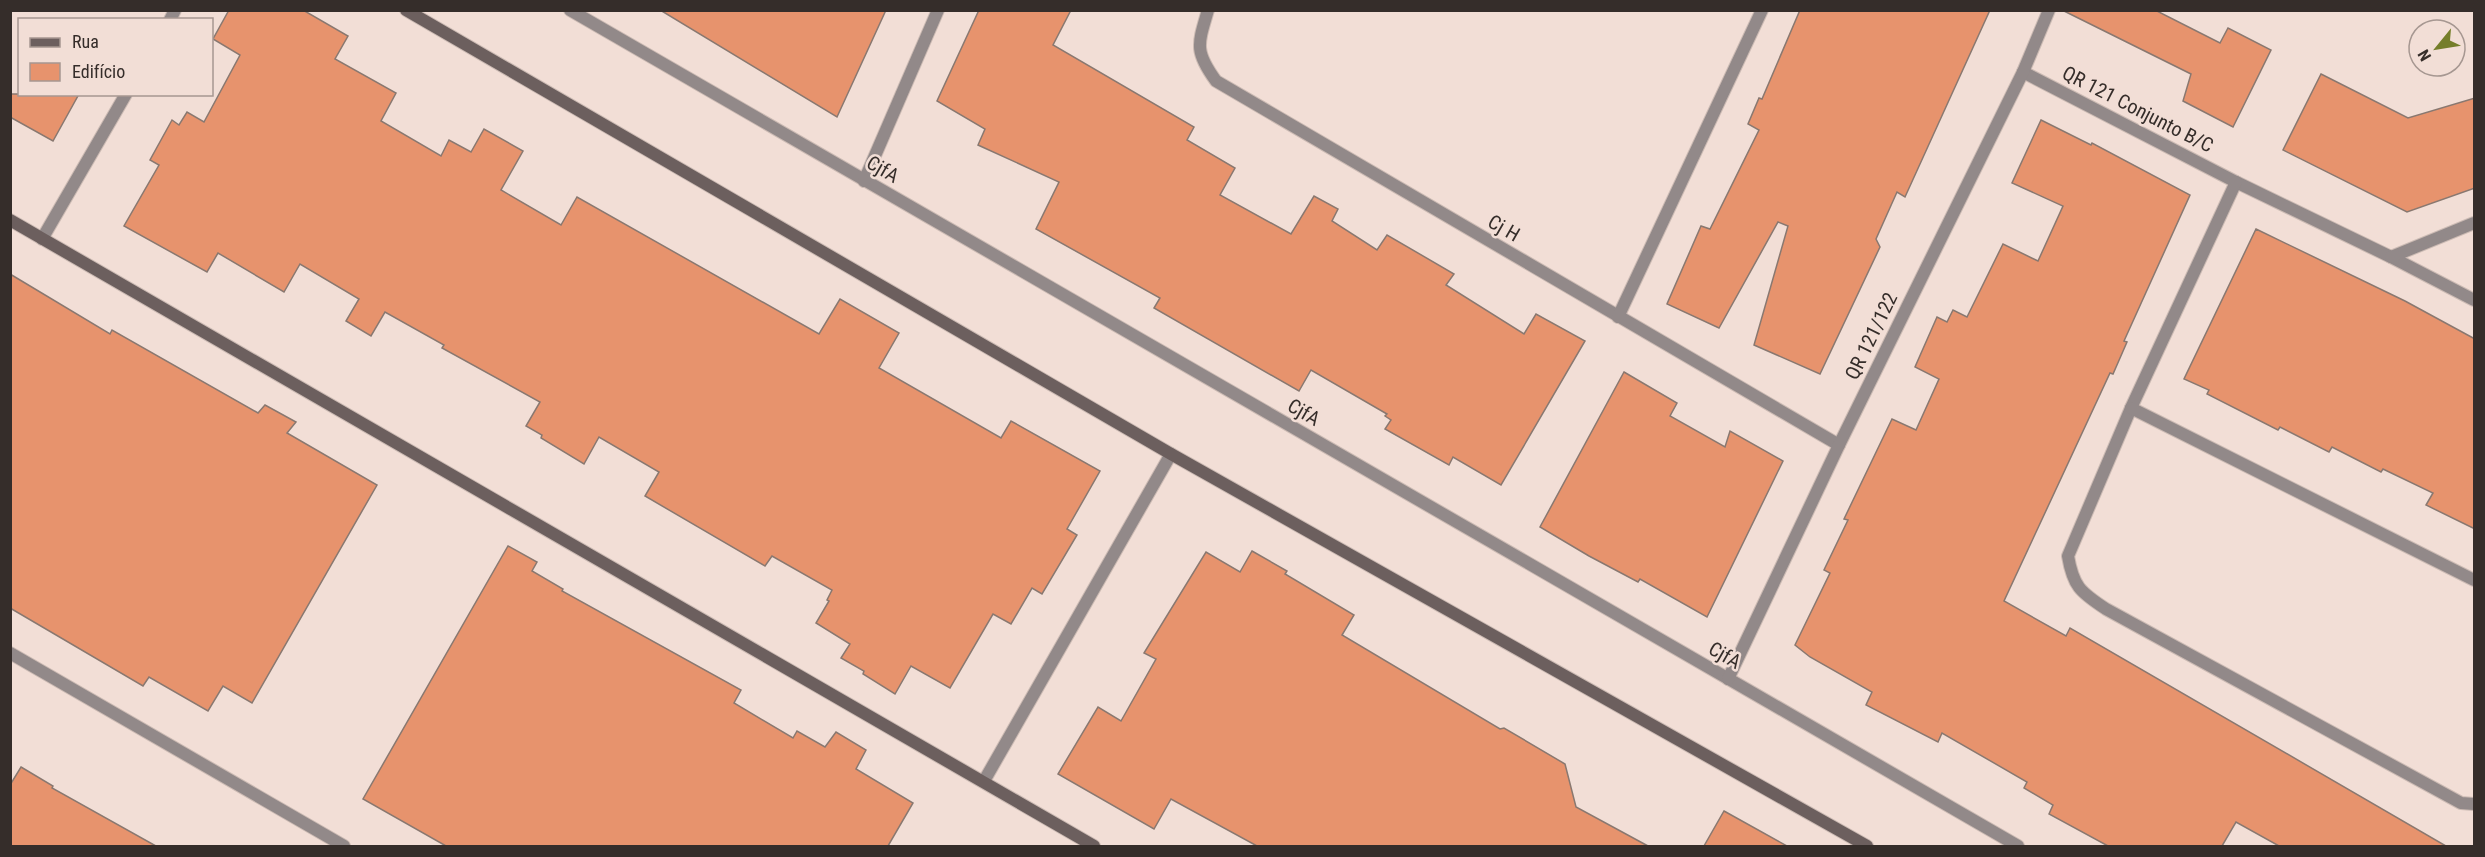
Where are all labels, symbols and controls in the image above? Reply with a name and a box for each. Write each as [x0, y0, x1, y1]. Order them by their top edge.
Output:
legend [18, 18, 213, 96]
north arrow [2407, 18, 2467, 78]
text: Rua [72, 31, 99, 52]
text: N [2414, 46, 2435, 64]
text: Edifício [72, 61, 125, 82]
street label: QR 121 Conjunto B/C [2058, 61, 2218, 157]
street label: CjfA [862, 150, 904, 188]
street label: Cj H [1484, 209, 1524, 247]
street label: QR 121/122 [1840, 288, 1902, 383]
street label: CjfA [1283, 393, 1325, 431]
street label: CjfA [1704, 636, 1746, 674]

